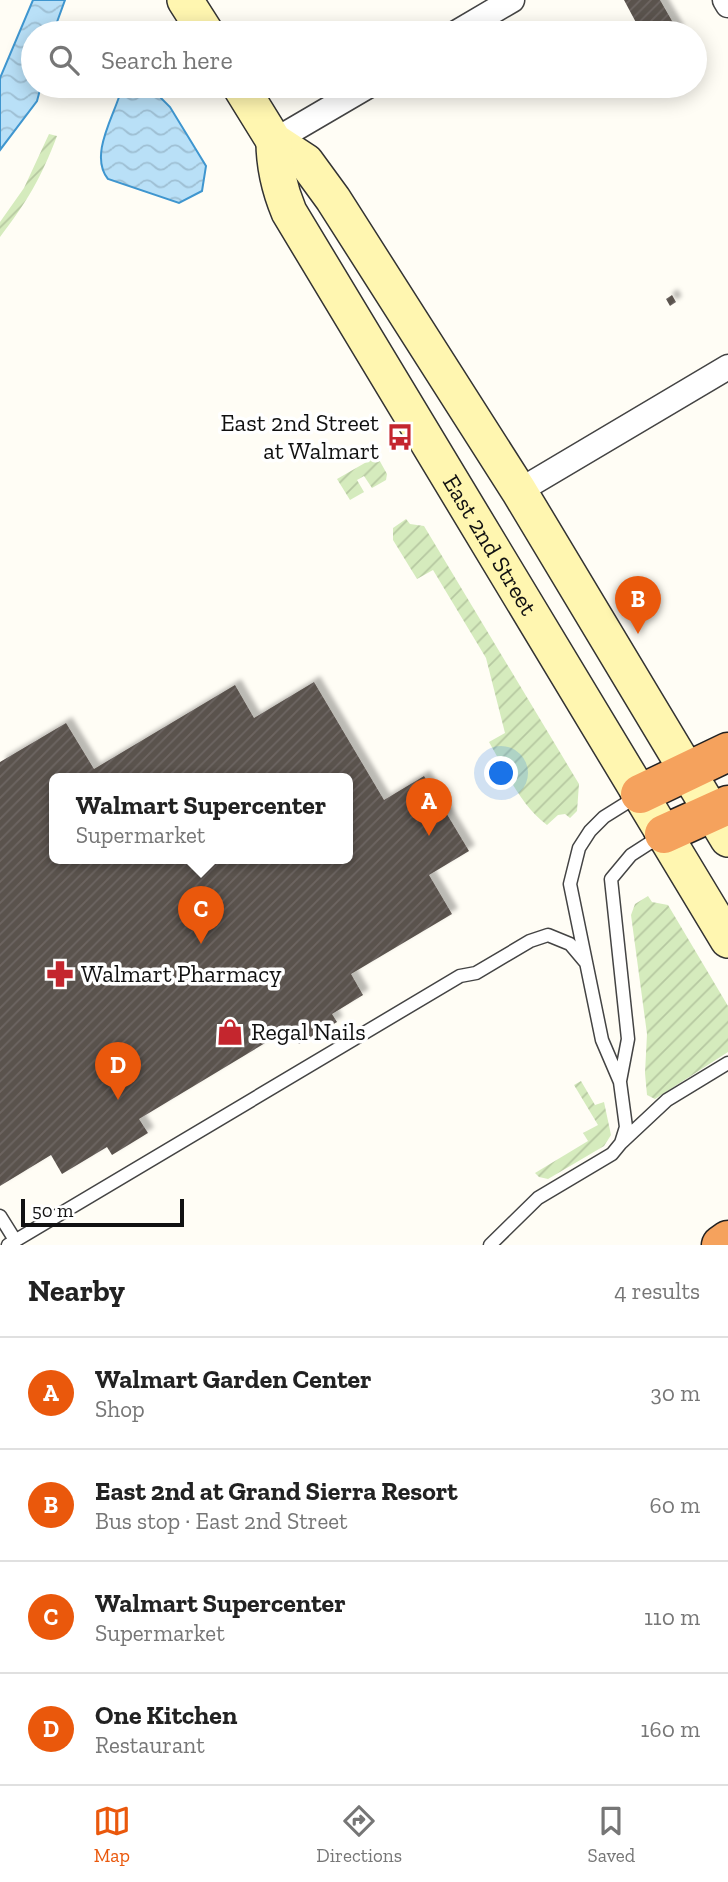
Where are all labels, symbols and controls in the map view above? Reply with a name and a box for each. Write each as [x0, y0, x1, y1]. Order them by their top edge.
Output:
search box [21, 21, 707, 98]
icon: search [45, 41, 83, 79]
text: Search here [101, 44, 233, 76]
place label: East 2nd Street at Walmart [220, 408, 379, 465]
bus stop icon: East 2nd Street at Walmart [385, 422, 415, 452]
street label: East 2nd Street [437, 469, 544, 620]
pin: B [615, 576, 661, 634]
your location [484, 756, 518, 790]
popup [49, 773, 353, 864]
pin: A [406, 778, 452, 836]
text: Walmart Supercenter [76, 789, 326, 821]
text: Supermarket [76, 821, 205, 849]
pin: C [178, 886, 224, 944]
pharmacy icon: Walmart Pharmacy [45, 959, 75, 989]
place label: Walmart Pharmacy [81, 959, 282, 988]
shop icon: Regal Nails [215, 1017, 245, 1047]
place label: Regal Nails [251, 1017, 366, 1046]
pin: D [95, 1042, 141, 1100]
scale bar [21, 1196, 184, 1228]
text: 50 m [32, 1199, 73, 1222]
text: Nearby [28, 1273, 125, 1309]
text: 4 results [614, 1277, 700, 1305]
text: Walmart Garden Center [95, 1363, 372, 1395]
text: A [43, 1379, 59, 1407]
text: 30 m [650, 1379, 700, 1407]
text: Shop [95, 1395, 145, 1423]
text: East 2nd at Grand Sierra Resort [95, 1475, 458, 1507]
text: B [44, 1491, 58, 1519]
text: 60 m [649, 1491, 700, 1519]
text: Bus stop · East 2nd Street [95, 1507, 348, 1535]
text: Walmart Supercenter [95, 1587, 346, 1619]
text: C [44, 1603, 58, 1631]
text: 110 m [644, 1603, 700, 1631]
text: Supermarket [95, 1619, 225, 1647]
text: One Kitchen [95, 1699, 237, 1731]
text: D [43, 1715, 59, 1743]
text: 160 m [641, 1715, 700, 1743]
text: Restaurant [95, 1731, 205, 1759]
tab: Map [93, 1802, 131, 1867]
tab: Directions [316, 1802, 402, 1867]
tab: Saved [588, 1802, 635, 1867]

